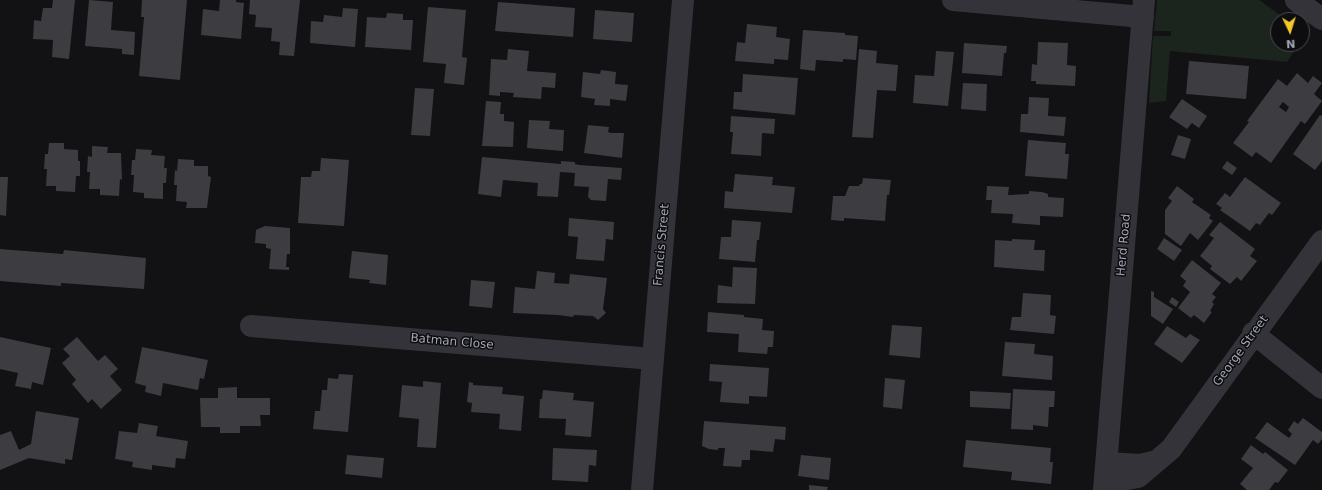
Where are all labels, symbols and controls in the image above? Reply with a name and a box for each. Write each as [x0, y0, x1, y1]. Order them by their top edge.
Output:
north arrow [1270, 12, 1310, 52]
text: N [1286, 37, 1296, 50]
street label: Francis Street [651, 203, 673, 287]
street label: Herd Road [1114, 213, 1134, 277]
street label: George Street [1210, 313, 1272, 389]
street label: Batman Close [410, 331, 494, 353]

